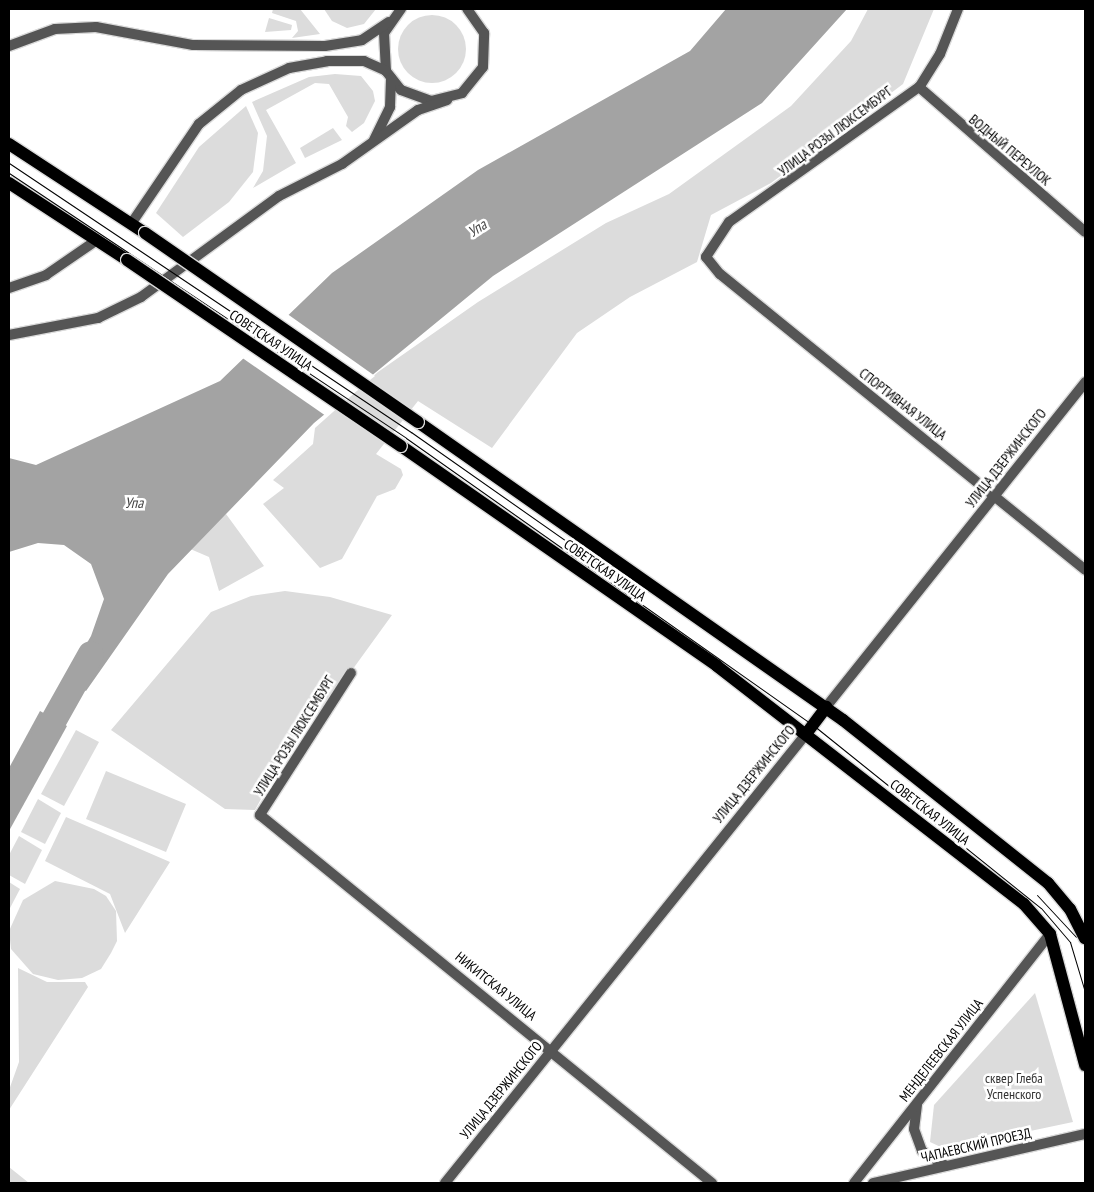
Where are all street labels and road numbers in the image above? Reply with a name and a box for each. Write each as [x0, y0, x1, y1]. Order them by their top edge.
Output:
street label: УЛИЦА РОЗЫ ЛЮКСЕМБУРГ [775, 83, 895, 179]
street label: ВОДНЫЙ ПЕРЕУЛОК [966, 111, 1054, 189]
street label: СОВЕТСКАЯ УЛИЦА [226, 306, 316, 374]
street label: СПОРТИВНАЯ УЛИЦА [856, 365, 950, 443]
street label: УЛИЦА ДЗЕРЖИНСКОГО [962, 405, 1050, 511]
street label: СОВЕТСКАЯ УЛИЦА [561, 535, 649, 605]
street label: УЛИЦА РОЗЫ ЛЮКСЕМБУРГ [250, 673, 338, 799]
street label: УЛИЦА ДЗЕРЖИНСКОГО [709, 721, 799, 827]
street label: СОВЕТСКАЯ УЛИЦА [887, 776, 973, 848]
street label: НИКИТСКАЯ УЛИЦА [452, 948, 540, 1024]
street label: МЕНДЕЛЕЕВСКАЯ УЛИЦА [896, 995, 986, 1105]
street label: УЛИЦА ДЗЕРЖИНСКОГО [456, 1037, 546, 1143]
street label: ЧАПАЕВСКИЙ ПРОЕЗД [919, 1124, 1033, 1166]

